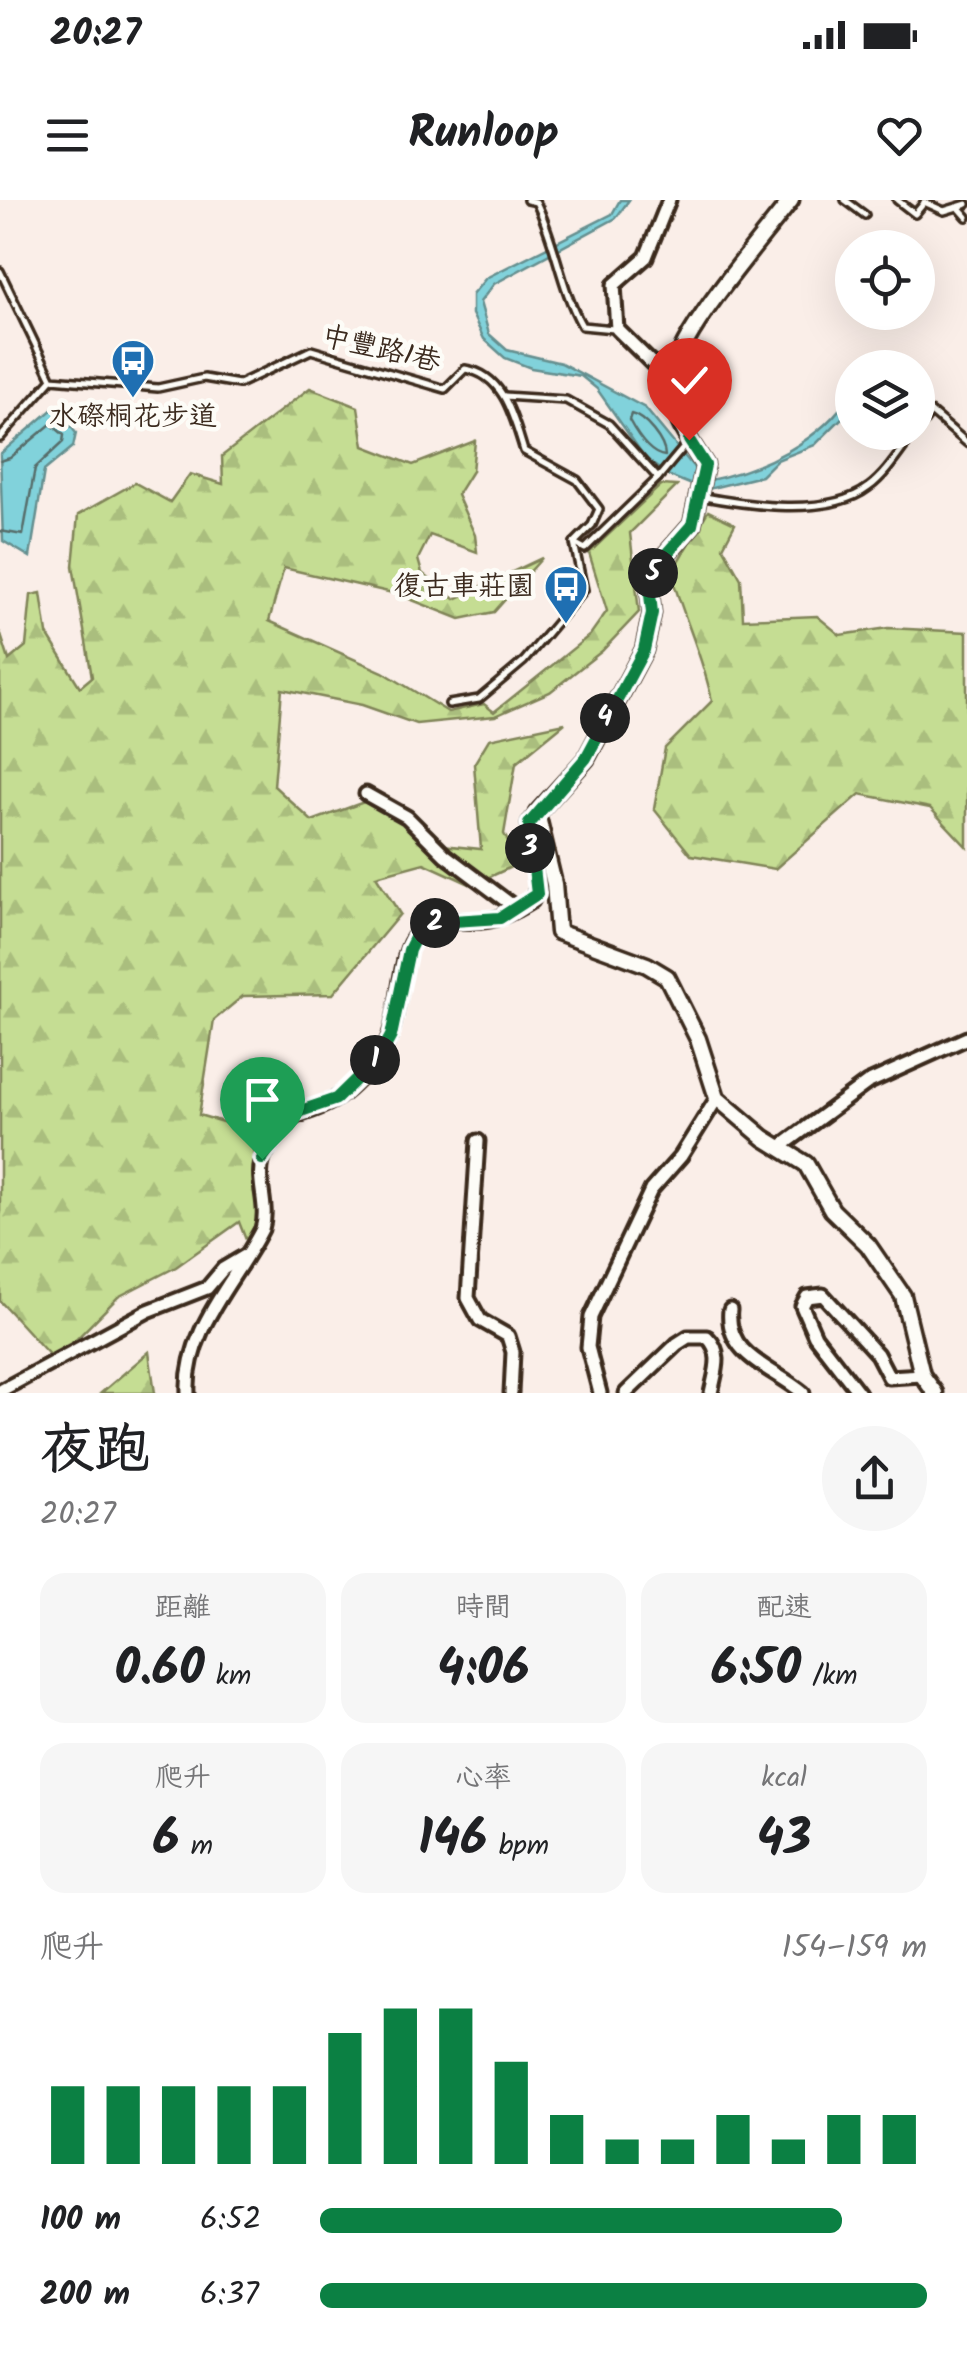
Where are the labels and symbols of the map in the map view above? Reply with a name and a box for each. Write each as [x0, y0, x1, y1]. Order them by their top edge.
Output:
street label: 中豐路1巷 [317, 314, 446, 386]
bus stop icon: 水磜桐花步道 [110, 338, 156, 399]
pin [647, 338, 732, 441]
place label: 水磜桐花步道 [49, 395, 217, 440]
pin: 5 [628, 548, 678, 598]
bus stop icon: 復古車莊園 [543, 564, 589, 625]
place label: 復古車莊園 [394, 565, 534, 610]
pin: 4 [580, 693, 630, 743]
pin: 3 [505, 823, 555, 873]
pin: 2 [410, 898, 460, 948]
pin: 1 [350, 1035, 400, 1085]
pin [220, 1057, 305, 1160]

